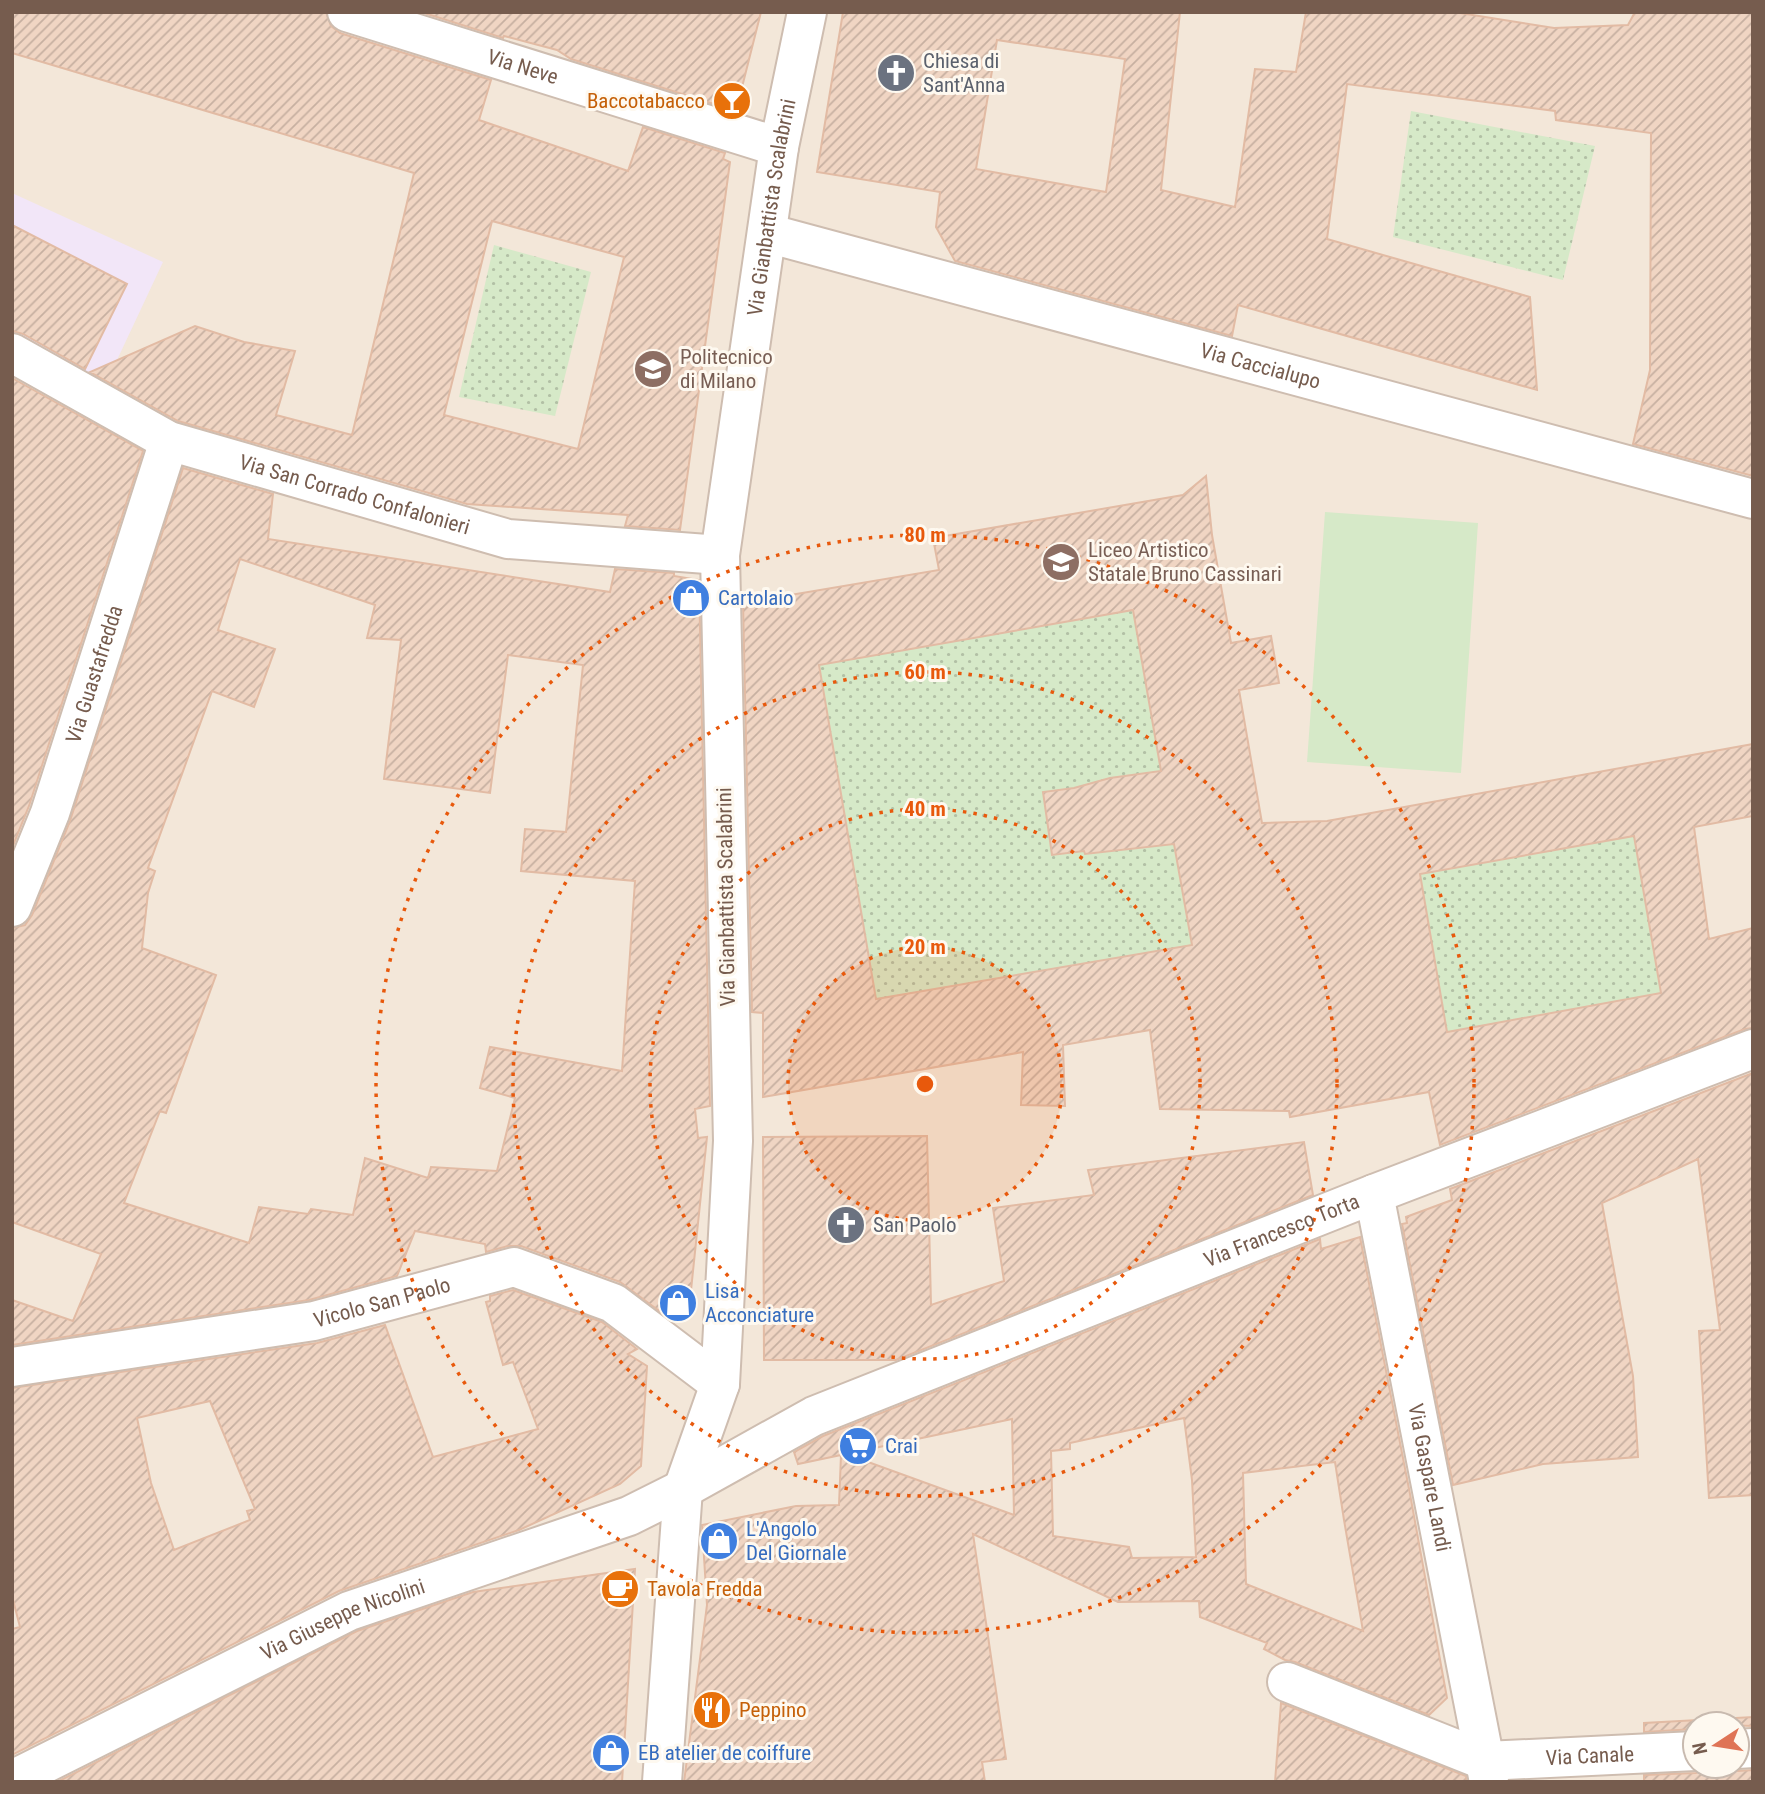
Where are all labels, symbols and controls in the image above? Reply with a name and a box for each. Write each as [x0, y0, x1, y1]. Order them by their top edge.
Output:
street label: Via Neve [484, 45, 561, 89]
place label: Chiesa di Sant'Anna [923, 49, 1005, 97]
church icon: Chiesa di Sant'Anna [875, 52, 917, 94]
bar icon: Baccotabacco [711, 80, 753, 122]
place label: Baccotabacco [587, 89, 705, 113]
street label: Via Gianbattista Scalabrini [743, 97, 801, 318]
street label: Via Caccialupo [1198, 338, 1323, 394]
place label: Politecnico di Milano [680, 345, 773, 393]
school or university icon: Politecnico di Milano [632, 348, 674, 390]
street label: Via San Corrado Confalonieri [236, 450, 473, 539]
text: 80 m [904, 523, 946, 547]
place label: Liceo Artistico Statale Bruno Cassinari [1088, 538, 1282, 586]
school or university icon: Liceo Artistico Statale Bruno Cassinari [1040, 541, 1082, 583]
shop icon: Cartolaio [670, 577, 712, 619]
place label: Cartolaio [718, 586, 794, 610]
street label: Via Guastafredda [61, 602, 128, 746]
text: 60 m [904, 660, 946, 684]
street label: Via Gianbattista Scalabrini [712, 787, 740, 1007]
text: 40 m [904, 797, 946, 821]
text: 20 m [904, 935, 946, 959]
centre of rings [913, 1072, 937, 1096]
street label: Via Francesco Torta [1200, 1189, 1363, 1272]
church icon: San Paolo [825, 1204, 867, 1246]
place label: San Paolo [873, 1213, 956, 1237]
street label: Vicolo San Paolo [311, 1273, 453, 1333]
place label: Lisa Acconciature [705, 1279, 814, 1327]
shop icon: Lisa Acconciature [657, 1282, 699, 1324]
street label: Via Gaspare Landi [1403, 1402, 1456, 1554]
supermarket icon: Crai [837, 1425, 879, 1467]
place label: Crai [885, 1434, 918, 1458]
place label: L'Angolo Del Giornale [746, 1517, 847, 1565]
shop icon: L'Angolo Del Giornale [698, 1520, 740, 1562]
cafe icon: Tavola Fredda [599, 1568, 641, 1610]
street label: Via Giuseppe Nicolini [257, 1574, 428, 1665]
place label: Tavola Fredda [647, 1577, 763, 1601]
restaurant icon: Peppino [691, 1689, 733, 1731]
place label: Peppino [739, 1698, 807, 1722]
north arrow [1681, 1710, 1751, 1780]
shop icon: EB atelier de coiffure [590, 1732, 632, 1774]
text: N [1687, 1740, 1712, 1757]
place label: EB atelier de coiffure [638, 1741, 811, 1765]
street label: Via Canale [1545, 1742, 1635, 1770]

